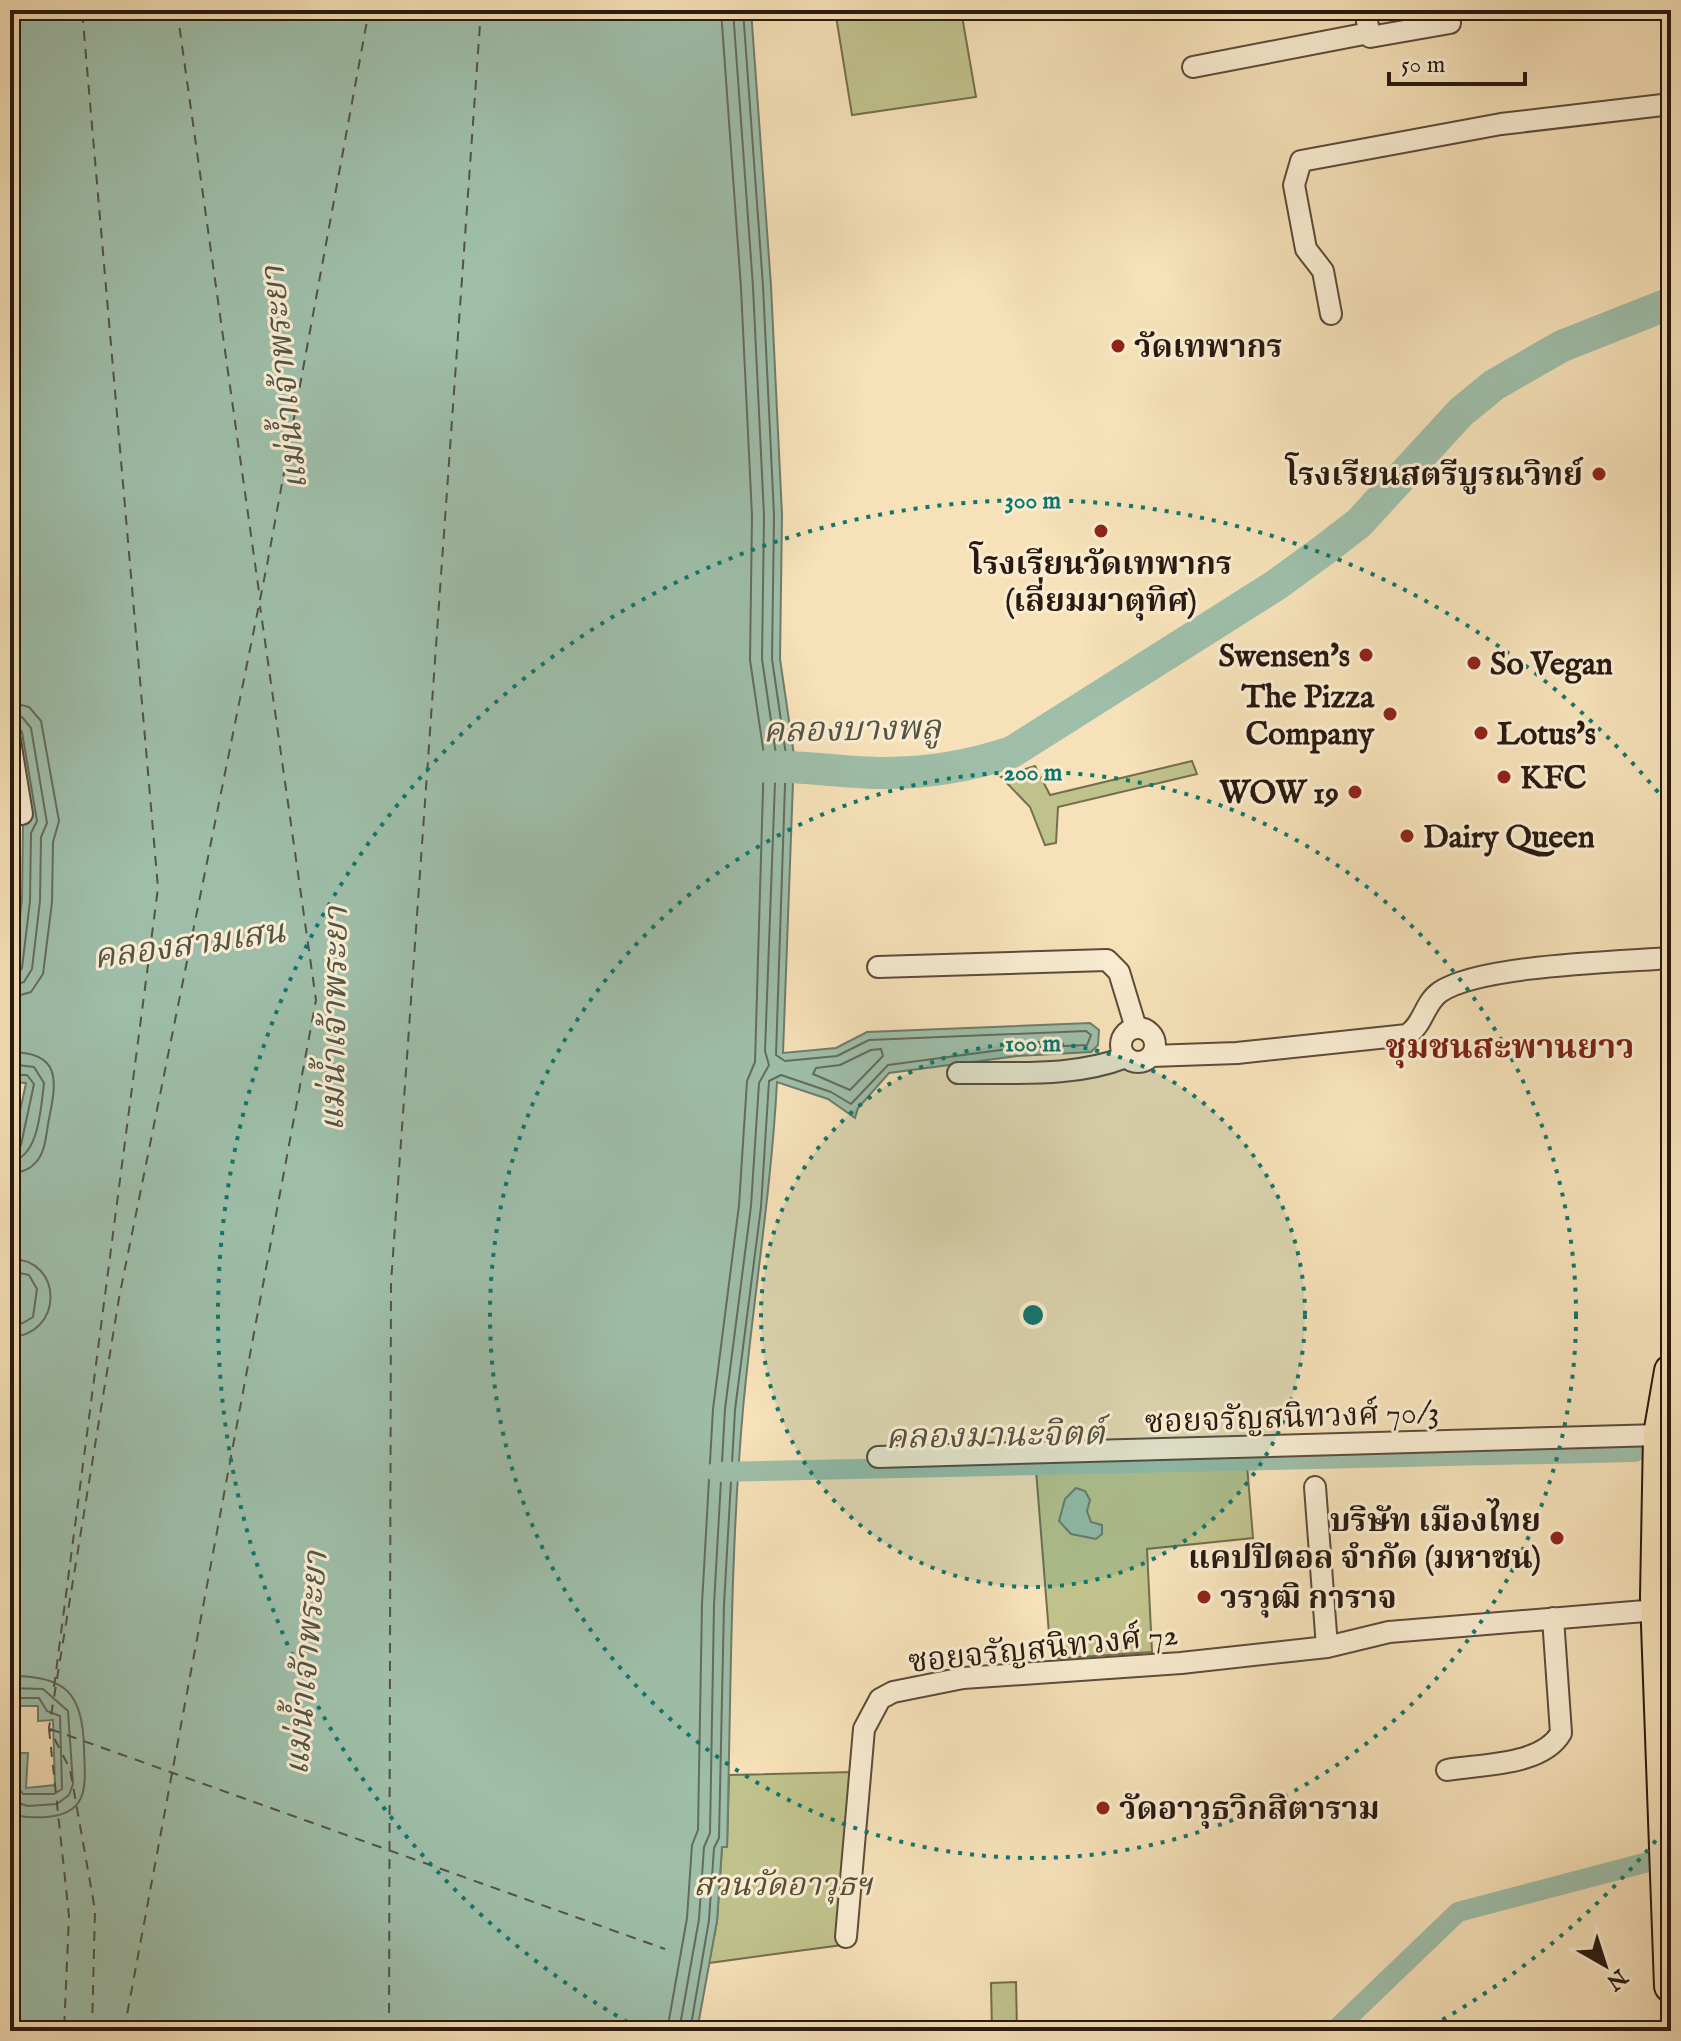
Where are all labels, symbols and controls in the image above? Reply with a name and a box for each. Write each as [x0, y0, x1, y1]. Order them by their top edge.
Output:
scale bar [1389, 36, 1525, 86]
text: 50 m [1401, 50, 1445, 81]
water label: แม่น้ำเจ้าพระยา [247, 262, 319, 492]
place label: วัดเทพากร [1134, 328, 1283, 369]
marker: วัดเทพากร [1109, 337, 1127, 355]
place label: โรงเรียนสตรีบูรณวิทย์ [1285, 452, 1584, 497]
marker: โรงเรียนสตรีบูรณวิทย์ [1590, 465, 1608, 483]
text: 300 m [1005, 486, 1062, 517]
marker: โรงเรียนวัดเทพากร (เลี่ยมมาตุทิศ) [1092, 522, 1110, 540]
place label: โรงเรียนวัดเทพากร (เลี่ยมมาตุทิศ) [969, 541, 1232, 623]
place label: Swensen's [1219, 637, 1350, 678]
place label: So Vegan [1490, 645, 1613, 686]
marker: Swensen's [1357, 646, 1375, 664]
marker: So Vegan [1465, 654, 1483, 672]
place label: The Pizza Company [1240, 678, 1375, 756]
marker: The Pizza Company [1381, 705, 1399, 723]
water label: คลองบางพลู [762, 707, 942, 754]
place label: Lotus's [1497, 715, 1596, 756]
marker: Lotus's [1472, 724, 1490, 742]
text: 200 m [1004, 758, 1063, 789]
place label: KFC [1520, 759, 1586, 800]
marker: KFC [1495, 768, 1513, 786]
place label: WOW 19 [1218, 774, 1339, 815]
marker: WOW 19 [1346, 783, 1364, 801]
place label: Dairy Queen [1423, 818, 1595, 859]
marker: Dairy Queen [1398, 827, 1416, 845]
water label: แม่น้ำเจ้าพระยา [307, 905, 359, 1132]
water label: คลองสามเสน [91, 911, 289, 980]
district label: ชุมชนสะพานยาว [1386, 1027, 1634, 1070]
text: 100 m [1005, 1029, 1062, 1060]
centre of rings [1019, 1301, 1047, 1329]
street label: ซอยจรัญสนิทวงศ์ 70/3 [1144, 1393, 1440, 1444]
water label: คลองมานะจิตต์ [885, 1413, 1111, 1460]
place label: บริษัท เมืองไทย แคปปิตอล จำกัด (มหาชน) [1188, 1498, 1541, 1580]
marker: บริษัท เมืองไทย แคปปิตอล จำกัด (มหาชน) [1548, 1529, 1566, 1547]
water label: แม่น้ำเจ้าพระยา [271, 1548, 339, 1777]
place label: วรวุฒิ การาจ [1220, 1579, 1397, 1620]
marker: วรวุฒิ การาจ [1195, 1588, 1213, 1606]
street label: ซอยจรัญสนิทวงศ์ 72 [906, 1615, 1180, 1684]
place label: วัดอาวุธวิกสิตาราม [1119, 1790, 1380, 1831]
marker: วัดอาวุธวิกสิตาราม [1094, 1799, 1112, 1817]
park label: สวนวัดอาวุธฯ [694, 1866, 874, 1907]
north arrow [1565, 1925, 1645, 2005]
text: N [1600, 1961, 1633, 1996]

